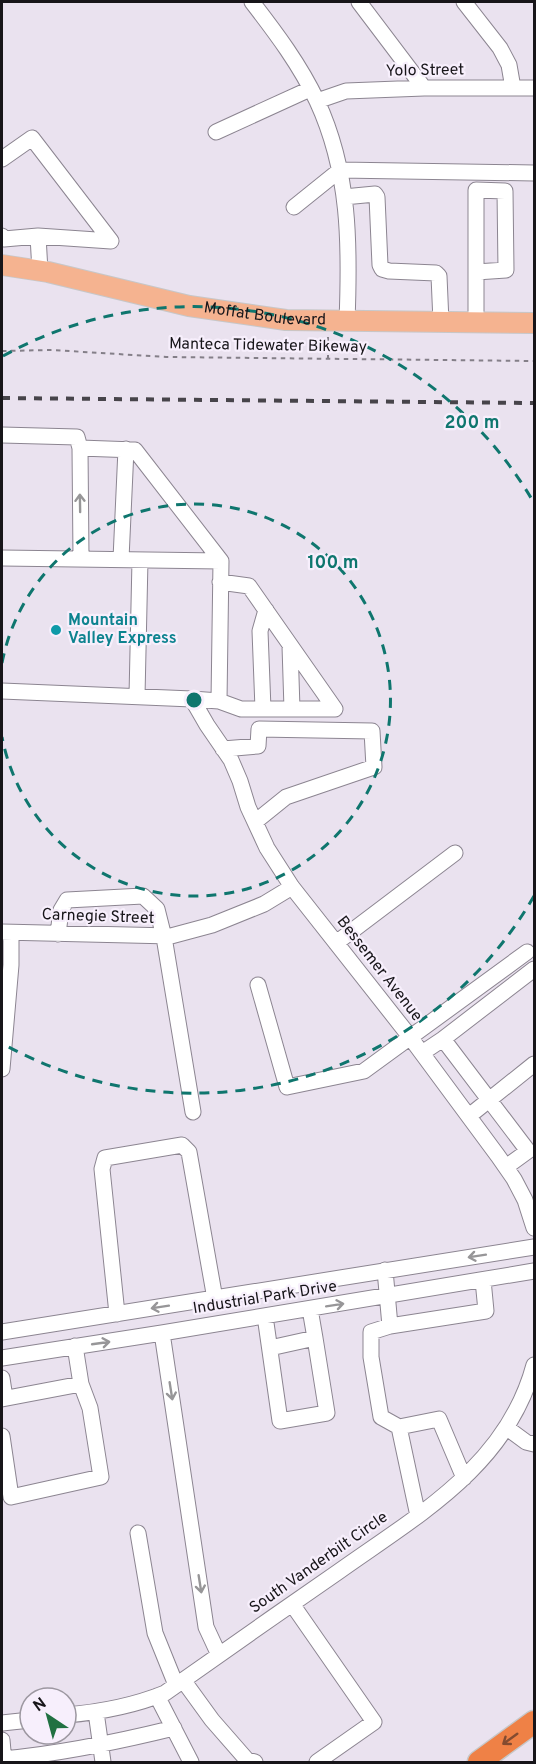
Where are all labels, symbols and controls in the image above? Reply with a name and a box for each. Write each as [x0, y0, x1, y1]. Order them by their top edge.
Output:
street label: Yolo Street [386, 60, 464, 82]
street label: Moffat Boulevard [202, 298, 326, 330]
street label: Manteca Tidewater Bikeway [169, 334, 367, 358]
text: 200 m [444, 412, 500, 435]
one-way arrow [74, 494, 86, 514]
text: 100 m [307, 552, 359, 575]
place label: Mountain Valley Express [68, 611, 177, 649]
marker: Mountain Valley Express [49, 623, 63, 637]
centre of rings [184, 690, 204, 710]
street label: Carnegie Street [41, 905, 155, 929]
street label: Bessemer Avenue [332, 912, 426, 1026]
one-way arrow [467, 1251, 487, 1262]
street label: Industrial Park Drive [191, 1277, 339, 1319]
one-way arrow [324, 1299, 344, 1310]
one-way arrow [150, 1302, 170, 1313]
one-way arrow [90, 1337, 110, 1348]
one-way arrow [166, 1381, 177, 1401]
street label: South Vanderbilt Circle [246, 1508, 392, 1618]
one-way arrow [194, 1574, 205, 1594]
north arrow [18, 1686, 78, 1746]
text: N [30, 1694, 51, 1717]
one-way arrow [503, 1733, 519, 1746]

